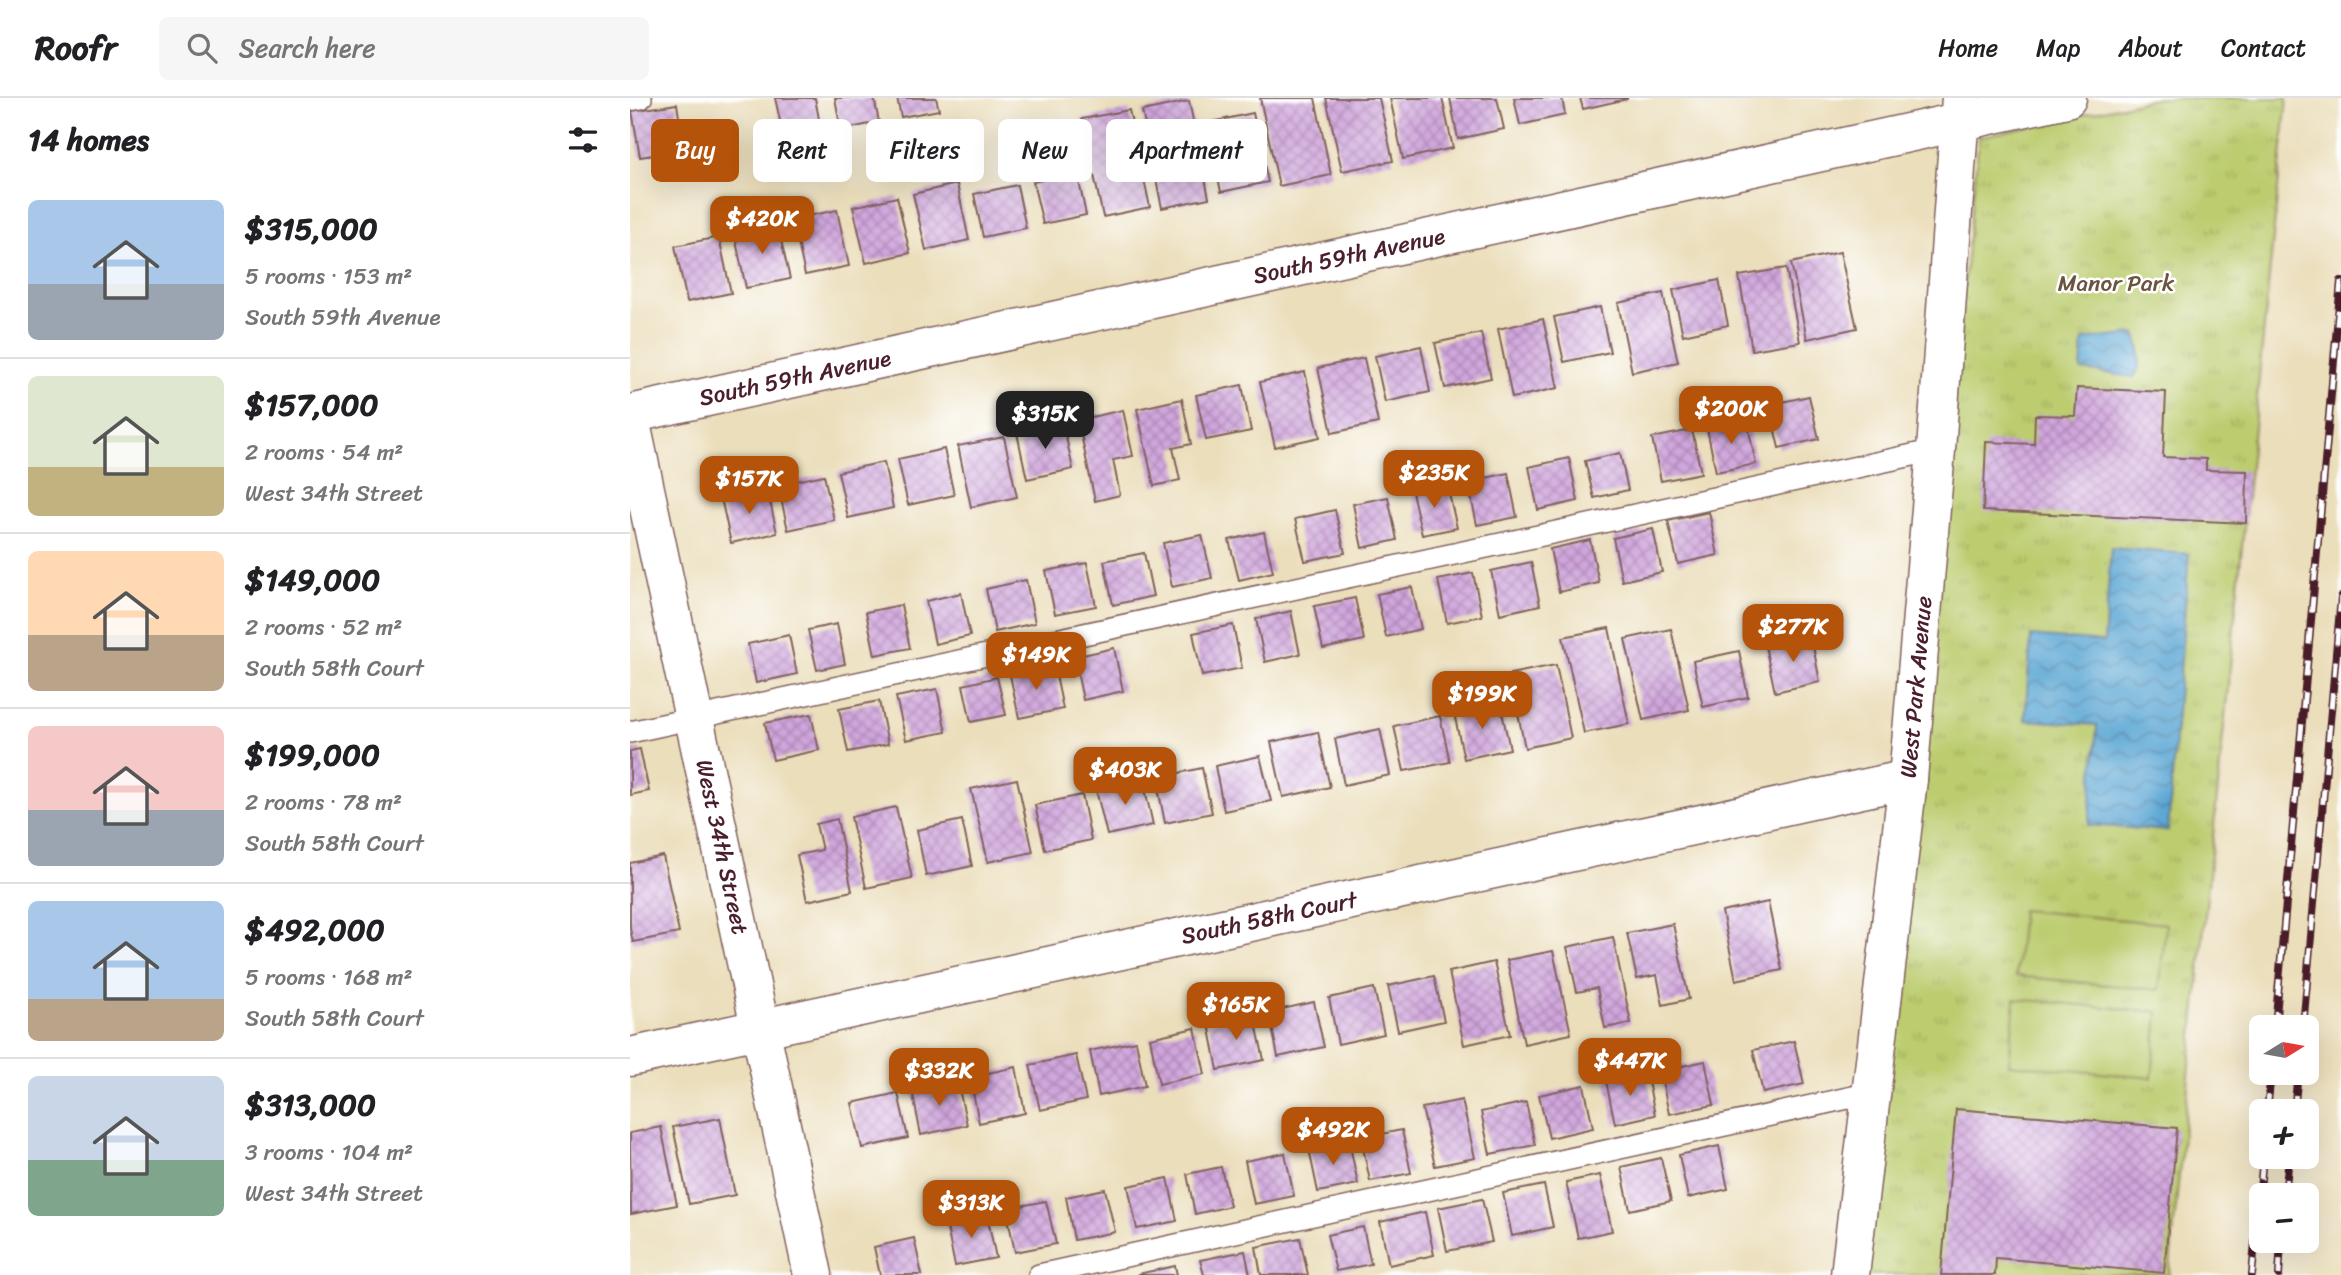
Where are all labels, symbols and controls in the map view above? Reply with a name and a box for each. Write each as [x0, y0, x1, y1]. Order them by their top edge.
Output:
search box [159, 17, 649, 80]
text: Roofr [35, 19, 117, 77]
text: Search here [239, 25, 376, 71]
text: Home [1938, 27, 1998, 69]
text: Map [2036, 27, 2080, 69]
text: About [2118, 27, 2183, 69]
text: Contact [2221, 27, 2306, 69]
icon: search [183, 29, 221, 67]
text: 14 homes [28, 113, 149, 167]
chip: Buy [651, 119, 739, 182]
chip: Rent [753, 119, 852, 182]
chip: Filters [866, 119, 984, 182]
chip: New [998, 119, 1092, 182]
chip: Apartment [1106, 119, 1267, 182]
icon: filters [564, 121, 602, 159]
pin: $420K [713, 197, 811, 256]
text: $420K [726, 198, 798, 239]
text: $315,000 [245, 202, 378, 256]
street label: South 59th Avenue [1249, 216, 1449, 296]
icon: home [84, 228, 168, 312]
text: 5 rooms · 153 m² [245, 256, 412, 297]
park label: Manor Park [2058, 263, 2175, 304]
text: South 59th Avenue [245, 297, 441, 338]
street label: South 59th Avenue [695, 338, 895, 418]
text: $157,000 [245, 378, 378, 432]
pin: $200K [1682, 386, 1780, 446]
text: $200K [1695, 388, 1767, 429]
pin: $315K [996, 392, 1094, 451]
text: $315K [1012, 393, 1078, 434]
icon: home [84, 404, 168, 488]
text: 2 rooms · 54 m² [245, 432, 403, 473]
pin: $235K [1385, 450, 1483, 510]
text: $235K [1399, 452, 1469, 493]
pin: $157K [700, 456, 798, 516]
text: $157K [716, 458, 782, 499]
text: West 34th Street [245, 473, 423, 514]
text: $149,000 [245, 553, 380, 607]
icon: home [84, 579, 168, 663]
street label: West Park Avenue [1888, 594, 1944, 780]
pin: $277K [1744, 604, 1842, 664]
text: $277K [1759, 606, 1828, 647]
text: 2 rooms · 52 m² [245, 607, 402, 648]
pin: $149K [987, 632, 1085, 692]
text: $149K [1002, 634, 1070, 675]
text: South 58th Court [245, 648, 424, 689]
pin: $199K [1433, 672, 1531, 731]
text: $199K [1448, 673, 1516, 714]
text: $199,000 [245, 728, 380, 782]
pin: $403K [1076, 748, 1174, 807]
text: $403K [1089, 749, 1161, 790]
icon: home [84, 754, 168, 838]
street label: West 34th Street [683, 756, 761, 938]
text: 2 rooms · 78 m² [245, 782, 402, 823]
text: South 58th Court [245, 823, 424, 864]
street label: South 58th Court [1177, 879, 1362, 957]
text: $492,000 [245, 903, 385, 957]
icon: home [84, 929, 168, 1013]
text: 5 rooms · 168 m² [245, 957, 413, 998]
pin: $165K [1187, 982, 1285, 1042]
text: $165K [1203, 984, 1269, 1025]
text: South 58th Court [245, 998, 424, 1039]
north arrow [2249, 1015, 2319, 1085]
map controls [2249, 1015, 2319, 1253]
pin: $447K [1581, 1038, 1679, 1098]
text: $447K [1594, 1040, 1666, 1081]
pin: $332K [890, 1048, 988, 1108]
text: $332K [905, 1050, 973, 1091]
text: $313,000 [245, 1078, 376, 1132]
button: + [2249, 1099, 2319, 1169]
icon: home [84, 1104, 168, 1188]
pin: $492K [1284, 1108, 1382, 1167]
text: $492K [1297, 1109, 1369, 1150]
text: 3 rooms · 104 m² [245, 1132, 413, 1173]
text: West 34th Street [245, 1173, 423, 1214]
pin: $313K [922, 1180, 1020, 1240]
text: $313K [939, 1182, 1003, 1223]
button: − [2249, 1183, 2319, 1253]

